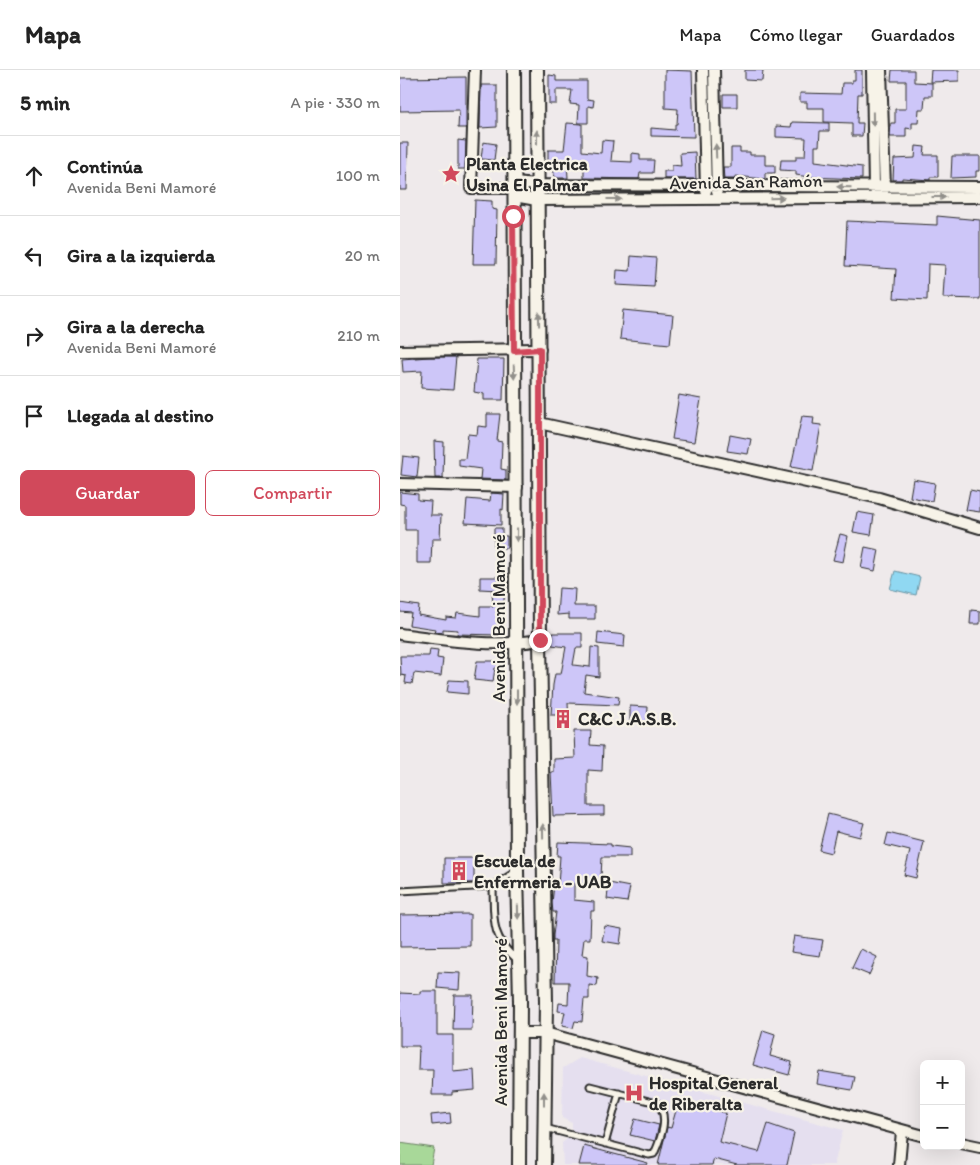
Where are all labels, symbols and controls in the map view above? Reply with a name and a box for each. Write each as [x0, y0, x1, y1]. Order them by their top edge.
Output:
text: Mapa [25, 20, 81, 49]
text: Mapa [680, 24, 721, 46]
text: Cómo llegar [749, 24, 843, 46]
text: Guardados [871, 24, 955, 46]
text: 5 min [20, 90, 70, 115]
text: A pie · 330 m [291, 93, 380, 112]
one-way arrow [869, 111, 877, 127]
one-way arrow [533, 128, 541, 144]
one-way arrow [711, 142, 719, 158]
place label: Planta Electrica Usina El Palmar [466, 153, 589, 196]
text: Continúa [67, 155, 143, 178]
icon: ahead [20, 162, 48, 190]
place icon: Planta Electrica Usina El Palmar [440, 163, 462, 185]
text: 100 m [336, 166, 380, 185]
street label: Avenida San Ramón [669, 170, 823, 194]
text: Avenida Beni Mamoré [67, 178, 216, 197]
one-way arrow [836, 183, 852, 191]
one-way arrow [932, 193, 948, 201]
one-way arrow [769, 194, 785, 202]
one-way arrow [607, 195, 623, 203]
route start [502, 205, 525, 228]
icon: left [20, 242, 48, 270]
text: Gira a la izquierda [67, 244, 215, 267]
text: 20 m [345, 246, 380, 265]
one-way arrow [535, 311, 543, 327]
text: Gira a la derecha [67, 315, 205, 338]
icon: right [20, 322, 48, 350]
text: 210 m [337, 326, 380, 345]
text: Avenida Beni Mamoré [67, 338, 216, 357]
one-way arrow [510, 364, 518, 380]
icon: arrive [20, 402, 48, 430]
text: Llegada al destino [67, 404, 214, 427]
button: Guardar [20, 470, 195, 516]
button: Compartir [205, 470, 380, 516]
one-way arrow [513, 527, 521, 543]
street label: Avenida Beni Mamoré [488, 534, 510, 702]
route end [529, 629, 552, 652]
one-way arrow [513, 689, 521, 705]
building icon: C&C J.A.S.B. [552, 708, 574, 730]
place label: C&C J.A.S.B. [578, 708, 676, 730]
one-way arrow [539, 823, 547, 839]
place label: Escuela de Enfermeria - UAB [474, 850, 612, 893]
building icon: Escuela de Enfermeria - UAB [448, 860, 470, 882]
one-way arrow [515, 904, 523, 920]
street label: Avenida Beni Mamoré [490, 938, 512, 1106]
map controls [920, 1060, 965, 1150]
button: + [920, 1060, 965, 1105]
place label: Hospital General de Riberalta [649, 1072, 779, 1115]
hospital icon: Hospital General de Riberalta [623, 1082, 645, 1104]
one-way arrow [540, 1091, 548, 1107]
button: − [920, 1105, 965, 1150]

